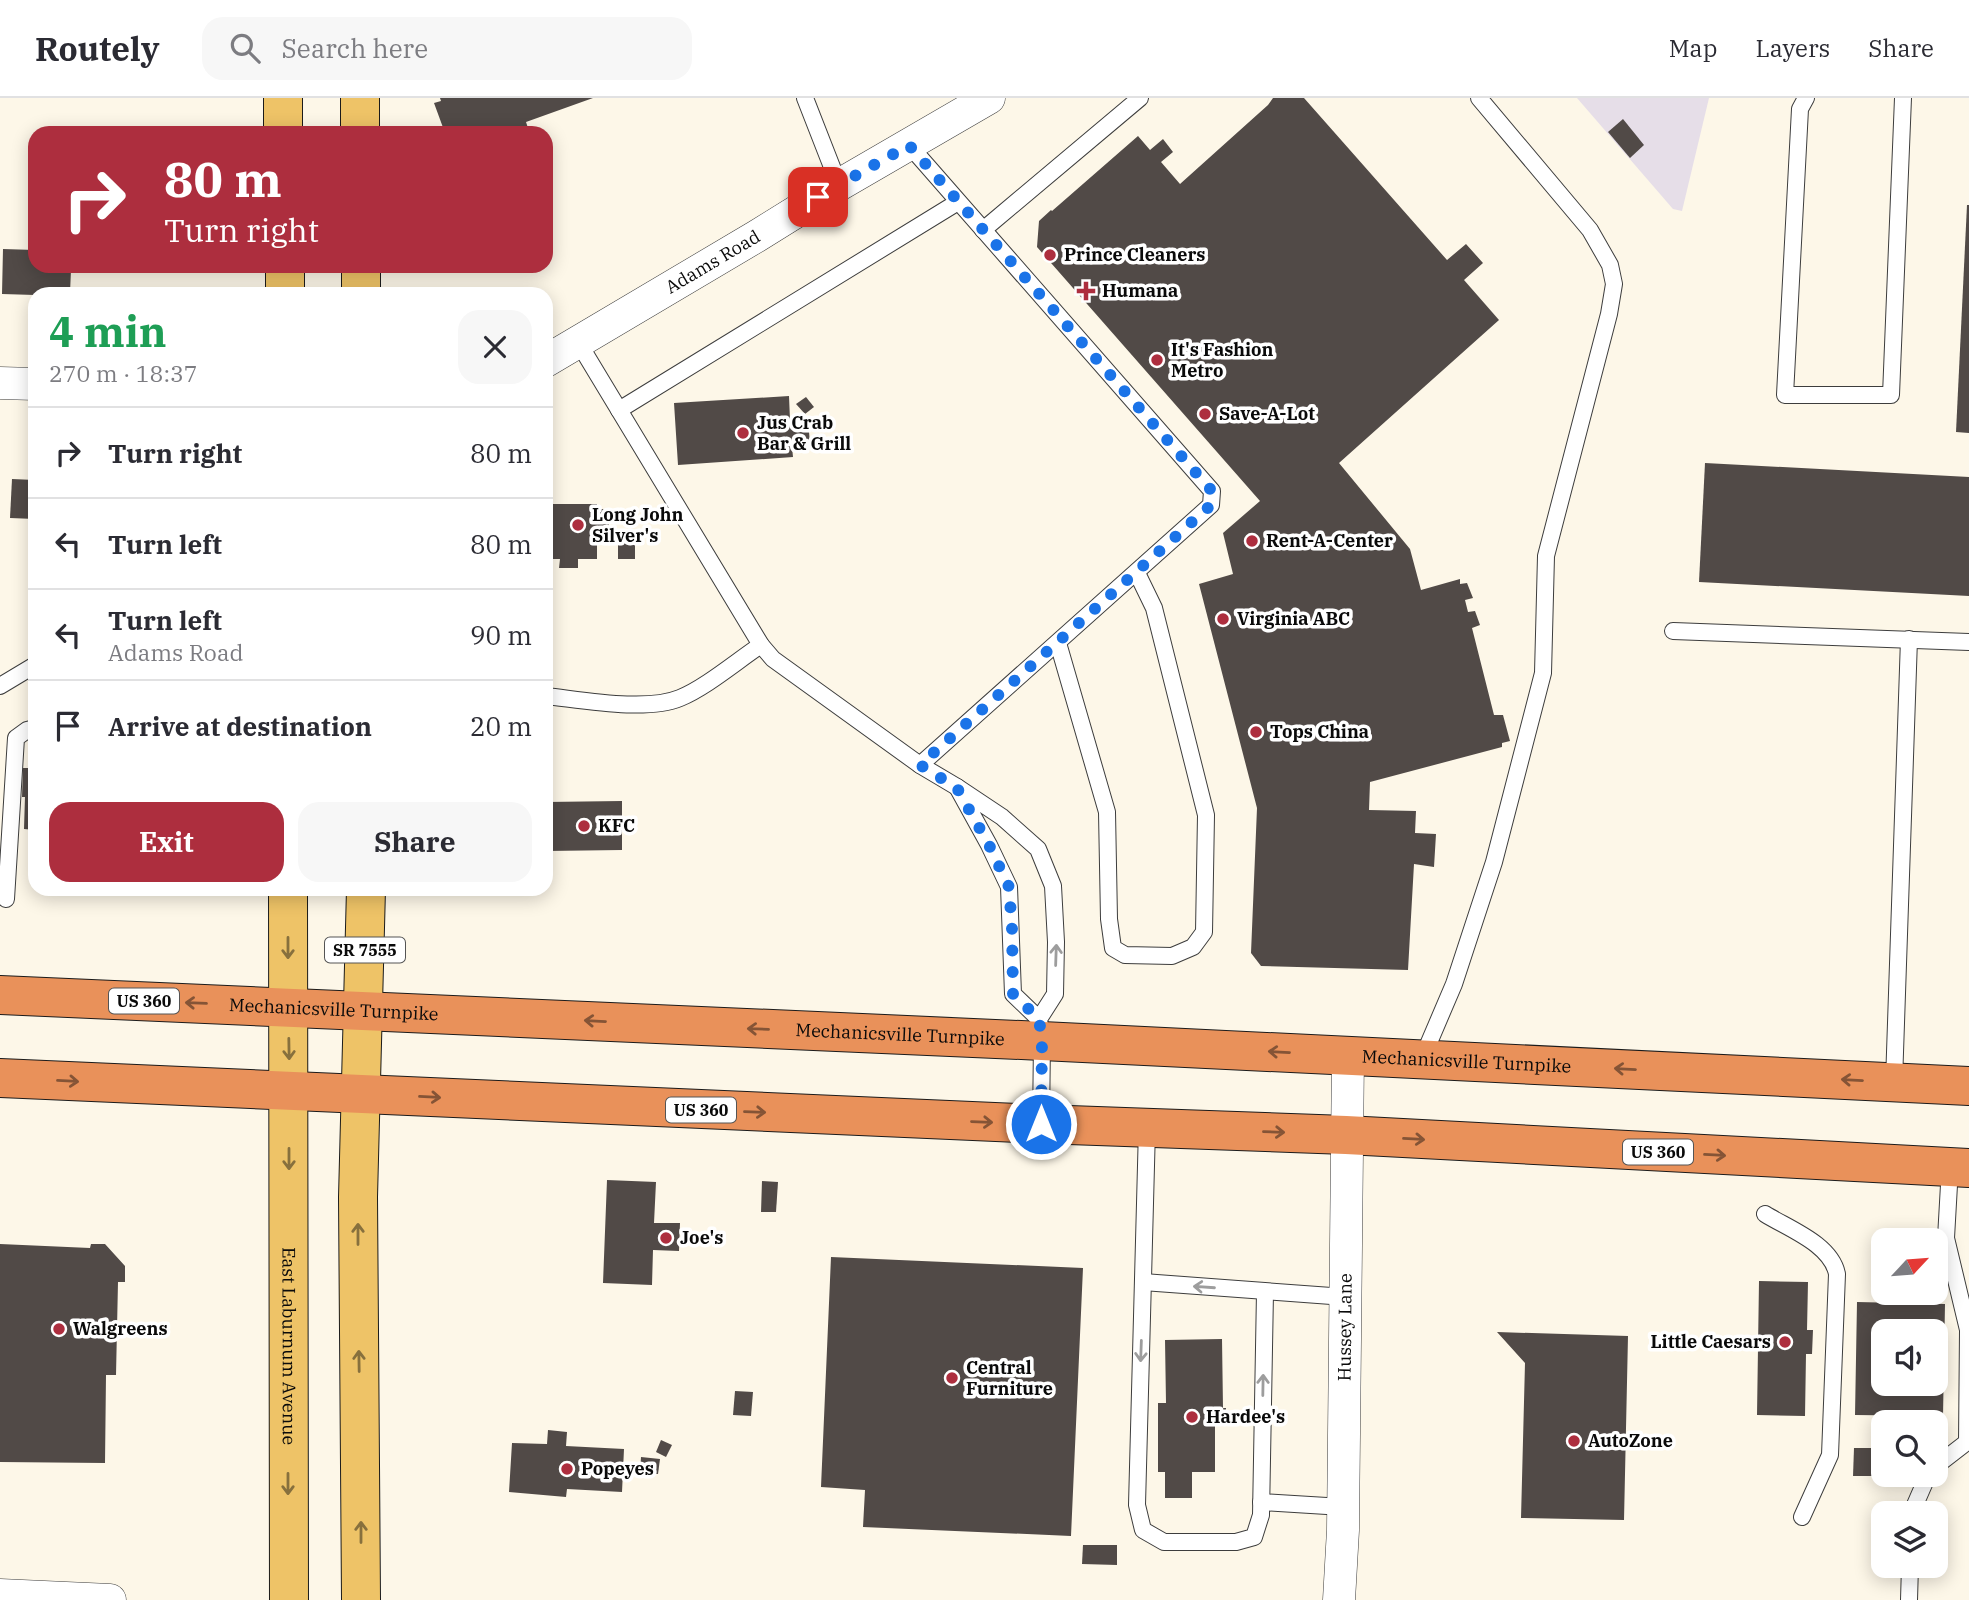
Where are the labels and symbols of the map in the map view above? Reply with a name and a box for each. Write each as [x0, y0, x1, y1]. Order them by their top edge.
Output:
pin [788, 167, 848, 227]
street label: Adams Road [661, 225, 764, 299]
place label: Prince Cleaners [1064, 243, 1205, 266]
marker: Prince Cleaners [1042, 247, 1058, 263]
place label: Humana [1102, 279, 1178, 302]
marker: Humana [1076, 281, 1096, 301]
place label: It's Fashion Metro [1171, 338, 1274, 382]
marker: It's Fashion Metro [1149, 352, 1165, 368]
place label: Save-A-Lot [1219, 402, 1315, 425]
marker: Save-A-Lot [1197, 406, 1213, 422]
place label: Jus Crab Bar & Grill [757, 411, 851, 455]
marker: Jus Crab Bar & Grill [735, 425, 751, 441]
place label: Long John Silver's [592, 503, 683, 547]
marker: Long John Silver's [570, 517, 586, 533]
place label: Rent-A-Center [1266, 529, 1393, 552]
marker: Rent-A-Center [1244, 533, 1260, 549]
place label: Virginia ABC [1237, 607, 1350, 630]
marker: Virginia ABC [1215, 611, 1231, 627]
place label: Tops China [1270, 720, 1369, 743]
marker: Tops China [1248, 724, 1264, 740]
place label: KFC [598, 814, 635, 837]
marker: KFC [576, 818, 592, 834]
one-way arrow [281, 936, 295, 959]
road number: SR 7555 [325, 937, 405, 962]
one-way arrow [1049, 944, 1063, 967]
road number: US 360 [109, 988, 179, 1014]
street label: Mechanicsville Turnpike [229, 993, 439, 1025]
one-way arrow [185, 997, 208, 1010]
one-way arrow [584, 1015, 607, 1028]
street label: Mechanicsville Turnpike [795, 1018, 1005, 1050]
one-way arrow [747, 1023, 770, 1036]
one-way arrow [282, 1037, 296, 1060]
one-way arrow [1269, 1045, 1291, 1058]
street label: Mechanicsville Turnpike [1361, 1045, 1572, 1078]
one-way arrow [1614, 1062, 1636, 1075]
one-way arrow [1841, 1074, 1864, 1087]
one-way arrow [56, 1075, 79, 1088]
position arrow [1004, 1087, 1078, 1161]
one-way arrow [418, 1090, 441, 1103]
road number: US 360 [666, 1098, 736, 1122]
one-way arrow [743, 1105, 766, 1118]
one-way arrow [970, 1115, 993, 1128]
one-way arrow [1262, 1126, 1285, 1139]
one-way arrow [1403, 1132, 1426, 1145]
road number: US 360 [1623, 1140, 1693, 1164]
one-way arrow [282, 1147, 296, 1170]
one-way arrow [1703, 1149, 1726, 1162]
one-way arrow [351, 1223, 365, 1246]
place label: Joe's [680, 1226, 724, 1249]
north arrow [1871, 1228, 1948, 1306]
marker: Joe's [658, 1230, 674, 1246]
street label: East Laburnum Avenue [278, 1247, 301, 1445]
street label: Hussey Lane [1333, 1273, 1357, 1381]
one-way arrow [1193, 1280, 1216, 1293]
place label: Walgreens [73, 1317, 168, 1340]
marker: Walgreens [51, 1321, 67, 1337]
place label: Little Caesars [1650, 1330, 1771, 1353]
marker: Little Caesars [1777, 1334, 1793, 1350]
one-way arrow [1134, 1339, 1147, 1362]
one-way arrow [353, 1350, 366, 1373]
place label: Central Furniture [966, 1356, 1053, 1400]
marker: Central Furniture [944, 1370, 960, 1386]
one-way arrow [1256, 1373, 1270, 1396]
place label: Hardee's [1206, 1405, 1285, 1428]
marker: Hardee's [1184, 1409, 1200, 1425]
place label: AutoZone [1588, 1429, 1673, 1452]
marker: AutoZone [1566, 1433, 1582, 1449]
place label: Popeyes [581, 1457, 654, 1480]
marker: Popeyes [559, 1461, 575, 1477]
one-way arrow [282, 1473, 295, 1496]
one-way arrow [354, 1521, 368, 1544]

